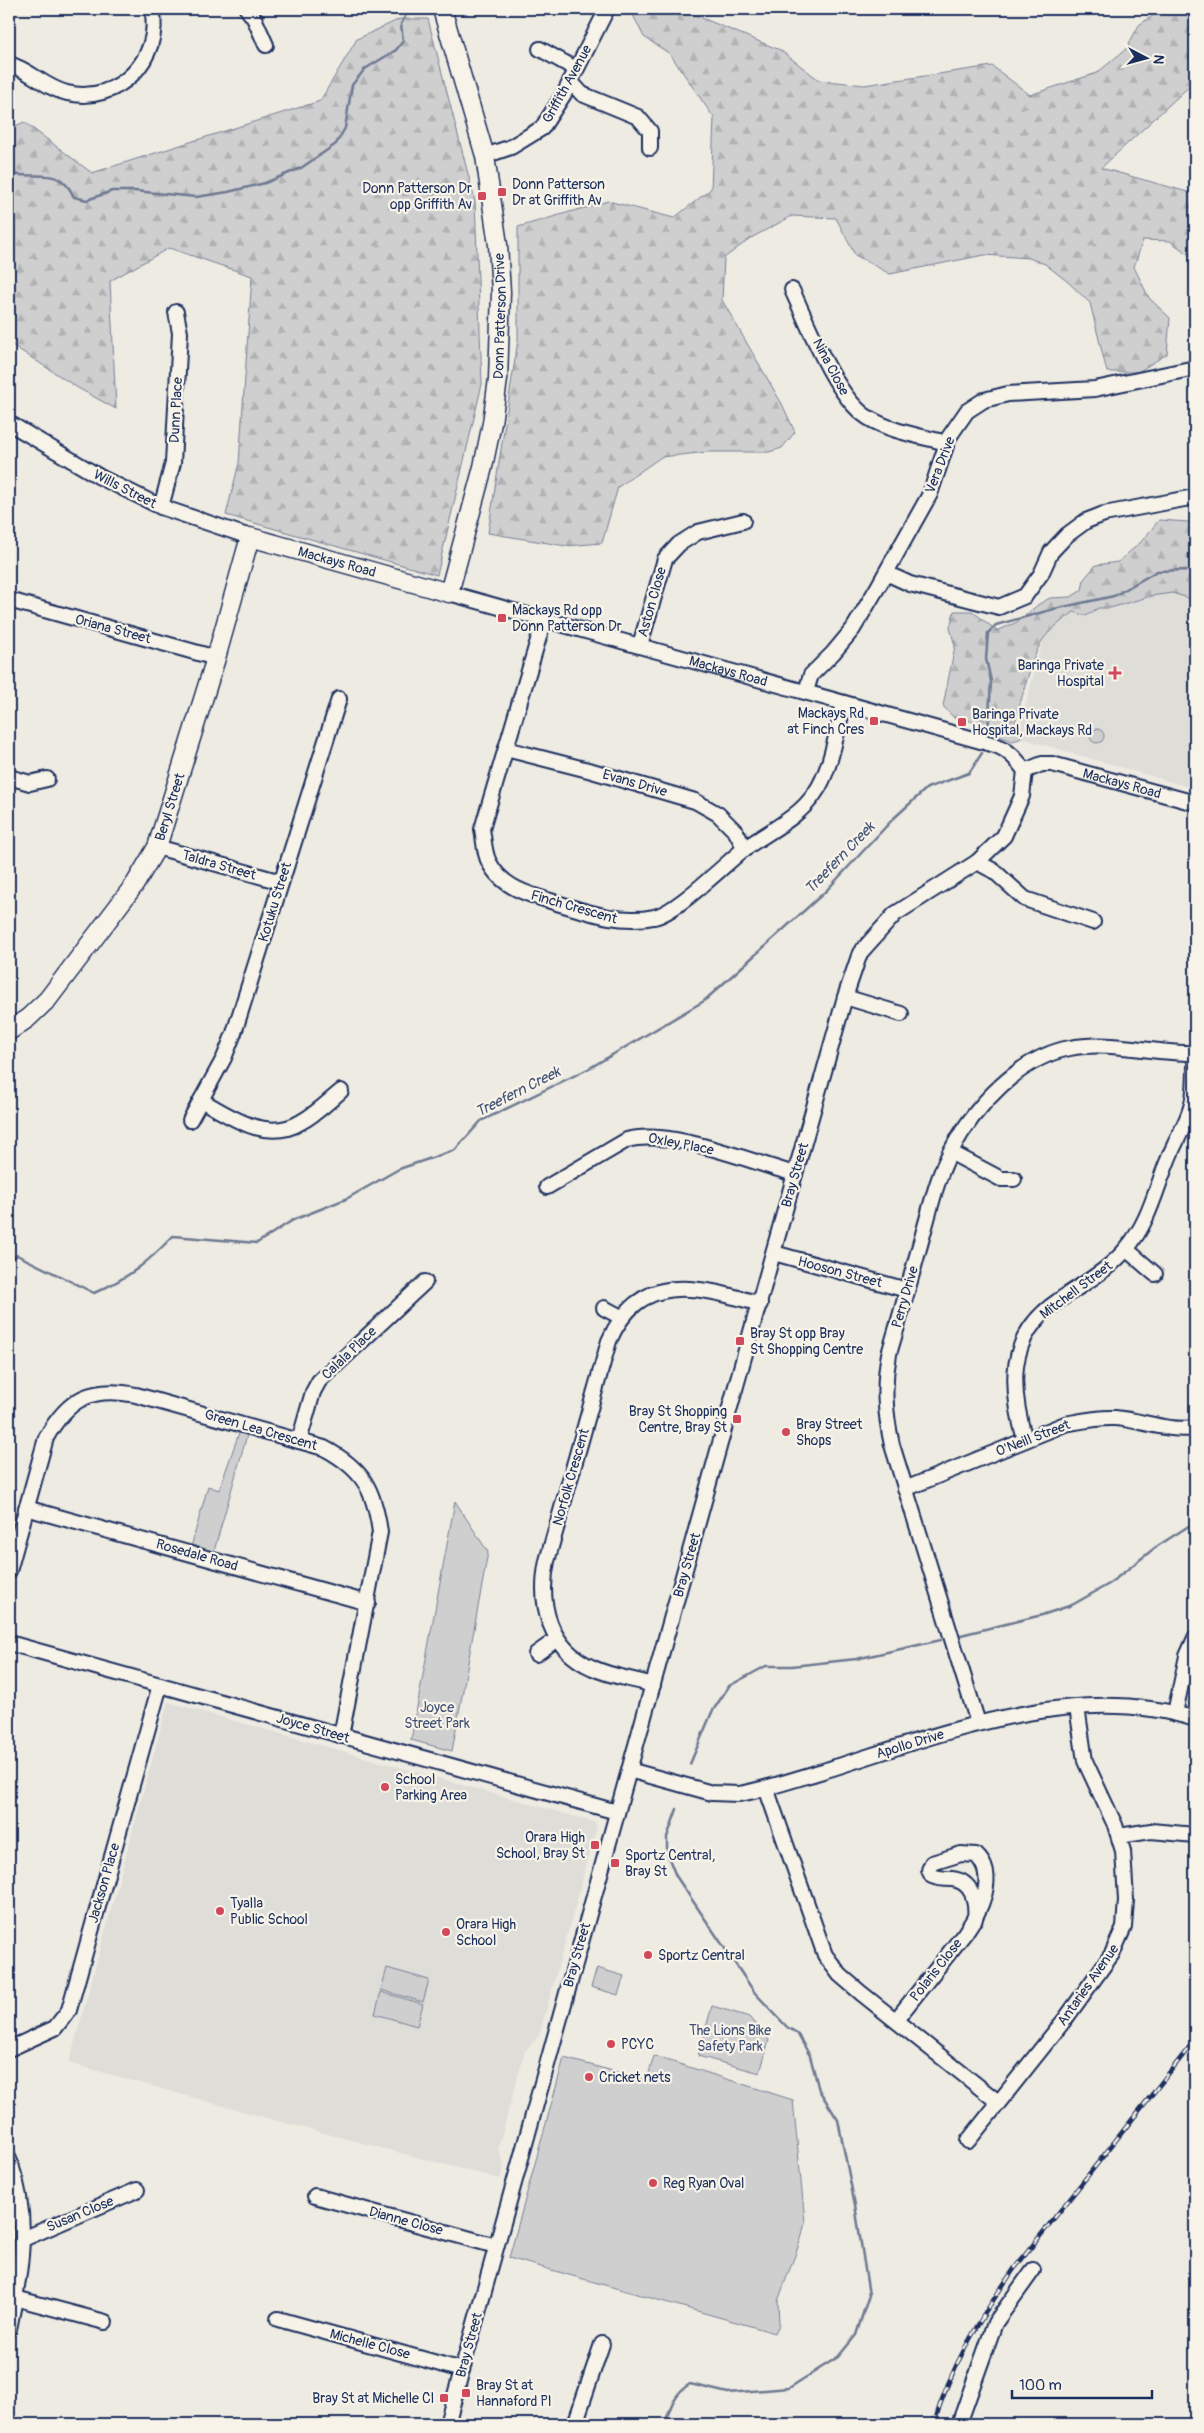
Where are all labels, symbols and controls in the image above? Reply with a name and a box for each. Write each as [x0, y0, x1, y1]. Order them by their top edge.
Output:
north arrow [1122, 32, 1172, 82]
street label: Griffith Avenue [539, 42, 595, 126]
text: N [1149, 54, 1167, 65]
place label: Donn Patterson Dr at Griffith Av [512, 176, 605, 209]
place label: Donn Patterson Dr opp Griffith Av [362, 180, 472, 213]
marker: Donn Patterson Dr at Griffith Av [496, 186, 508, 198]
marker: Donn Patterson Dr opp Griffith Av [476, 190, 488, 202]
street label: Donn Patterson Drive [489, 253, 510, 379]
street label: Nina Close [809, 336, 853, 398]
street label: Dunn Place [166, 376, 186, 443]
street label: Vera Drive [921, 434, 959, 496]
street label: Wills Street [91, 466, 160, 512]
street label: Mackays Road [296, 542, 378, 581]
street label: Aston Close [634, 565, 670, 639]
place label: Mackays Rd opp Donn Patterson Dr [512, 602, 622, 635]
street label: Oriana Street [73, 611, 153, 647]
marker: Mackays Rd opp Donn Patterson Dr [496, 612, 508, 624]
street label: Mackays Road [687, 652, 770, 690]
place label: Baringa Private Hospital [1017, 657, 1104, 690]
marker: Baringa Private Hospital [1108, 666, 1122, 680]
place label: Mackays Rd at Finch Cres [787, 705, 865, 738]
place label: Baringa Private Hospital, Mackays Rd [972, 706, 1092, 739]
marker: Mackays Rd at Finch Cres [868, 715, 880, 727]
marker: Baringa Private Hospital, Mackays Rd [956, 716, 968, 728]
street label: Mackays Road [1081, 764, 1163, 802]
street label: Evans Drive [601, 766, 669, 800]
street label: Beryl Street [151, 770, 188, 843]
water label: Treefern Creek [801, 817, 880, 898]
street label: Taldra Street [180, 846, 258, 884]
street label: Kotuku Street [255, 860, 295, 944]
street label: Finch Crescent [529, 887, 620, 928]
water label: Treefern Creek [472, 1062, 565, 1122]
street label: Oxley Place [647, 1129, 715, 1159]
street label: Bray Street [778, 1140, 812, 1209]
street label: Hooson Street [796, 1253, 884, 1291]
street label: Mitchell Street [1036, 1257, 1116, 1323]
street label: Perry Drive [888, 1264, 922, 1330]
street label: Calala Place [318, 1323, 380, 1383]
place label: Bray St opp Bray St Shopping Centre [750, 1325, 863, 1358]
marker: Bray St opp Bray St Shopping Centre [734, 1335, 746, 1347]
place label: Bray St Shopping Centre, Bray St [629, 1403, 727, 1436]
street label: Green Lea Crescent [203, 1406, 320, 1454]
marker: Bray St Shopping Centre, Bray St [731, 1413, 743, 1425]
place label: Bray Street Shops [796, 1416, 863, 1449]
street label: O'Neill Street [993, 1416, 1073, 1460]
street label: Norfolk Crescent [549, 1426, 593, 1528]
marker: Bray Street Shops [780, 1426, 792, 1438]
street label: Bray Street [670, 1530, 704, 1599]
street label: Rosedale Road [154, 1535, 240, 1575]
park label: Joyce Street Park [404, 1699, 470, 1732]
street label: Joyce Street [274, 1709, 352, 1747]
street label: Apollo Drive [874, 1726, 946, 1762]
place label: School Parking Area [395, 1771, 467, 1804]
marker: School Parking Area [379, 1781, 391, 1793]
place label: Orara High School, Bray St [496, 1829, 585, 1862]
marker: Orara High School, Bray St [589, 1839, 601, 1851]
street label: Jackson Place [84, 1841, 124, 1925]
place label: Sportz Central, Bray St [625, 1847, 715, 1880]
marker: Sportz Central, Bray St [609, 1857, 621, 1869]
place label: Tyalla Public School [230, 1895, 308, 1928]
marker: Tyalla Public School [214, 1905, 226, 1917]
place label: Orara High School [456, 1916, 516, 1949]
street label: Bray Street [560, 1920, 594, 1989]
marker: Orara High School [440, 1926, 452, 1938]
street label: Polaris Close [906, 1935, 966, 2005]
street label: Antaries Avenue [1054, 1941, 1122, 2029]
place label: Sportz Central [658, 1947, 745, 1964]
marker: Sportz Central [642, 1949, 654, 1961]
park label: The Lions Bike Safety Park [689, 2022, 771, 2055]
place label: PCYC [621, 2036, 654, 2053]
marker: PCYC [605, 2038, 617, 2050]
place label: Cricket nets [599, 2069, 671, 2086]
marker: Cricket nets [583, 2071, 595, 2083]
place label: Reg Ryan Oval [663, 2175, 744, 2192]
marker: Reg Ryan Oval [647, 2177, 659, 2189]
street label: Susan Close [44, 2192, 116, 2236]
street label: Dianne Close [367, 2203, 445, 2239]
street label: Bray Street [452, 2310, 486, 2379]
street label: Michelle Close [328, 2325, 412, 2363]
scale bar [1012, 2368, 1152, 2400]
text: 100 m [1019, 2376, 1062, 2395]
place label: Bray St at Hannaford Pl [476, 2377, 551, 2410]
marker: Bray St at Hannaford Pl [460, 2387, 472, 2399]
place label: Bray St at Michelle Cl [312, 2390, 434, 2407]
marker: Bray St at Michelle Cl [438, 2392, 450, 2404]

